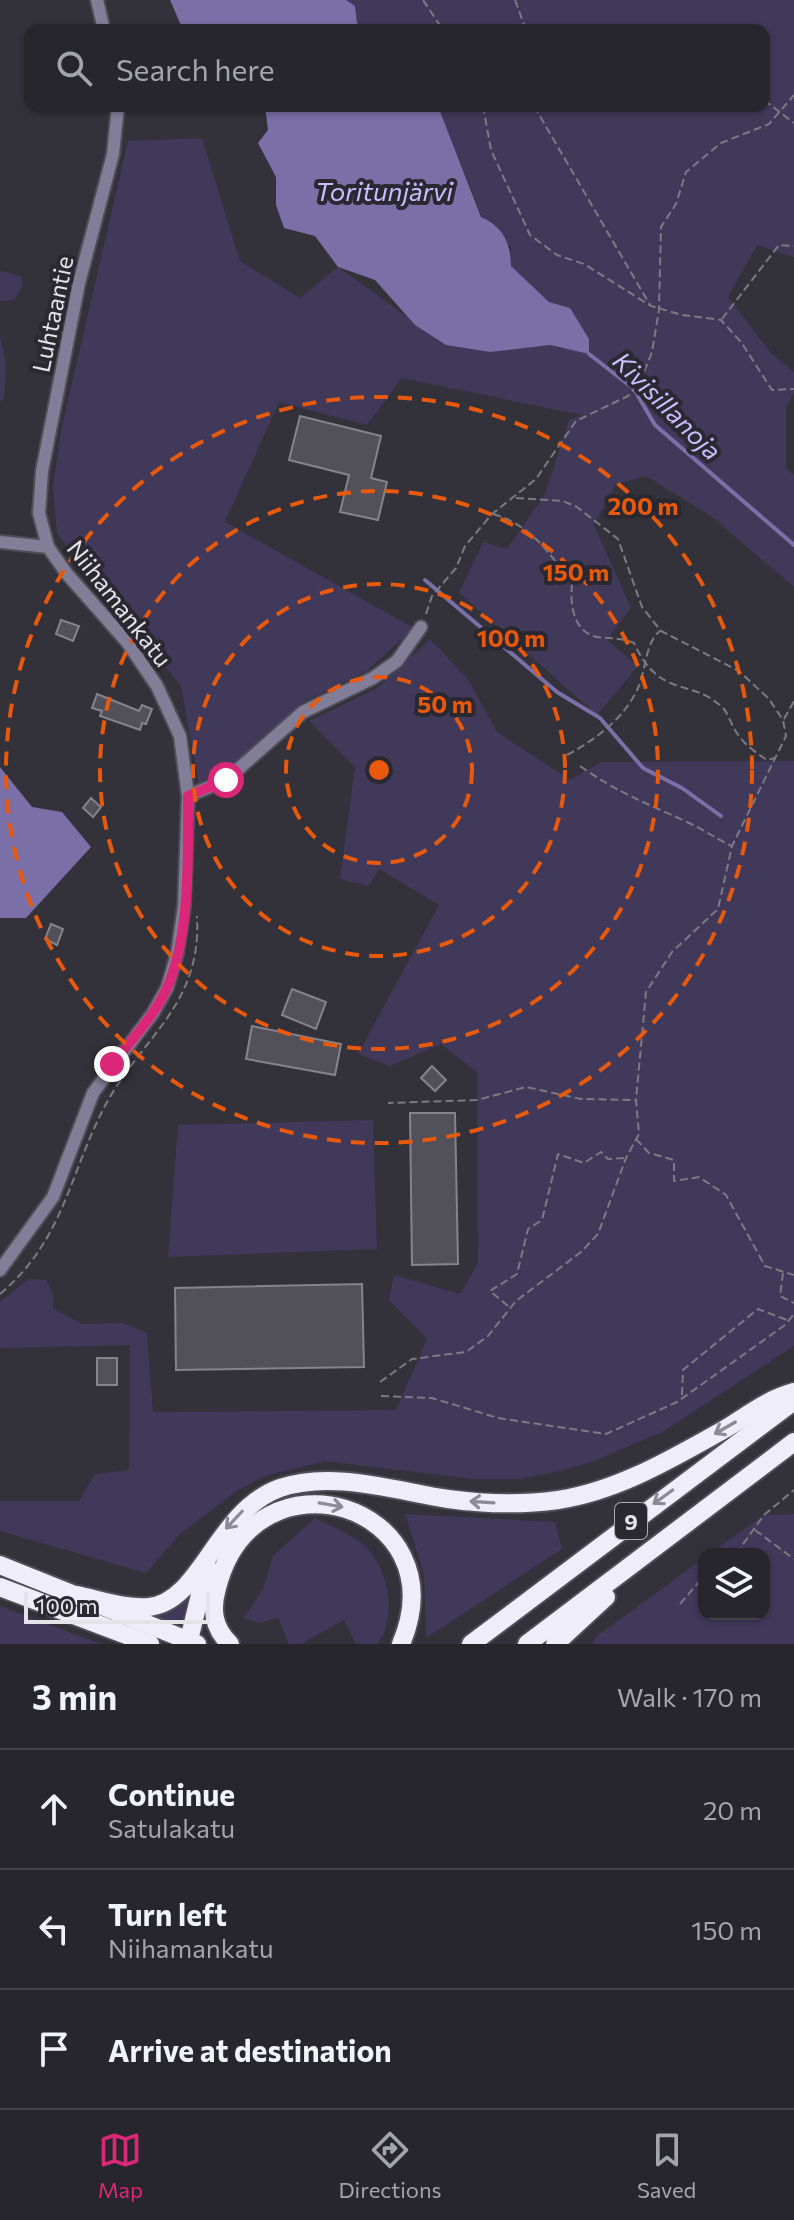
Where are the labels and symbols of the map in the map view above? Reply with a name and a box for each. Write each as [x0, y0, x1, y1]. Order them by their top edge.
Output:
water label: Toritunjärvi [315, 175, 454, 206]
street label: Luhtaantie [26, 253, 78, 375]
water label: Kivisillanoja [607, 344, 729, 466]
text: 200 m [608, 491, 678, 520]
street label: Niihamankatu [62, 534, 178, 672]
text: 150 m [543, 557, 609, 586]
text: 100 m [477, 623, 545, 652]
text: 50 m [417, 689, 473, 718]
centre of rings [365, 756, 393, 784]
route start [208, 762, 244, 798]
route end [94, 1046, 130, 1082]
one-way arrow [714, 1421, 738, 1436]
one-way arrow [653, 1489, 675, 1505]
one-way arrow [469, 1494, 496, 1509]
one-way arrow [317, 1498, 343, 1513]
road number: 9 [615, 1503, 647, 1539]
one-way arrow [225, 1510, 244, 1530]
scale bar [24, 1588, 210, 1624]

